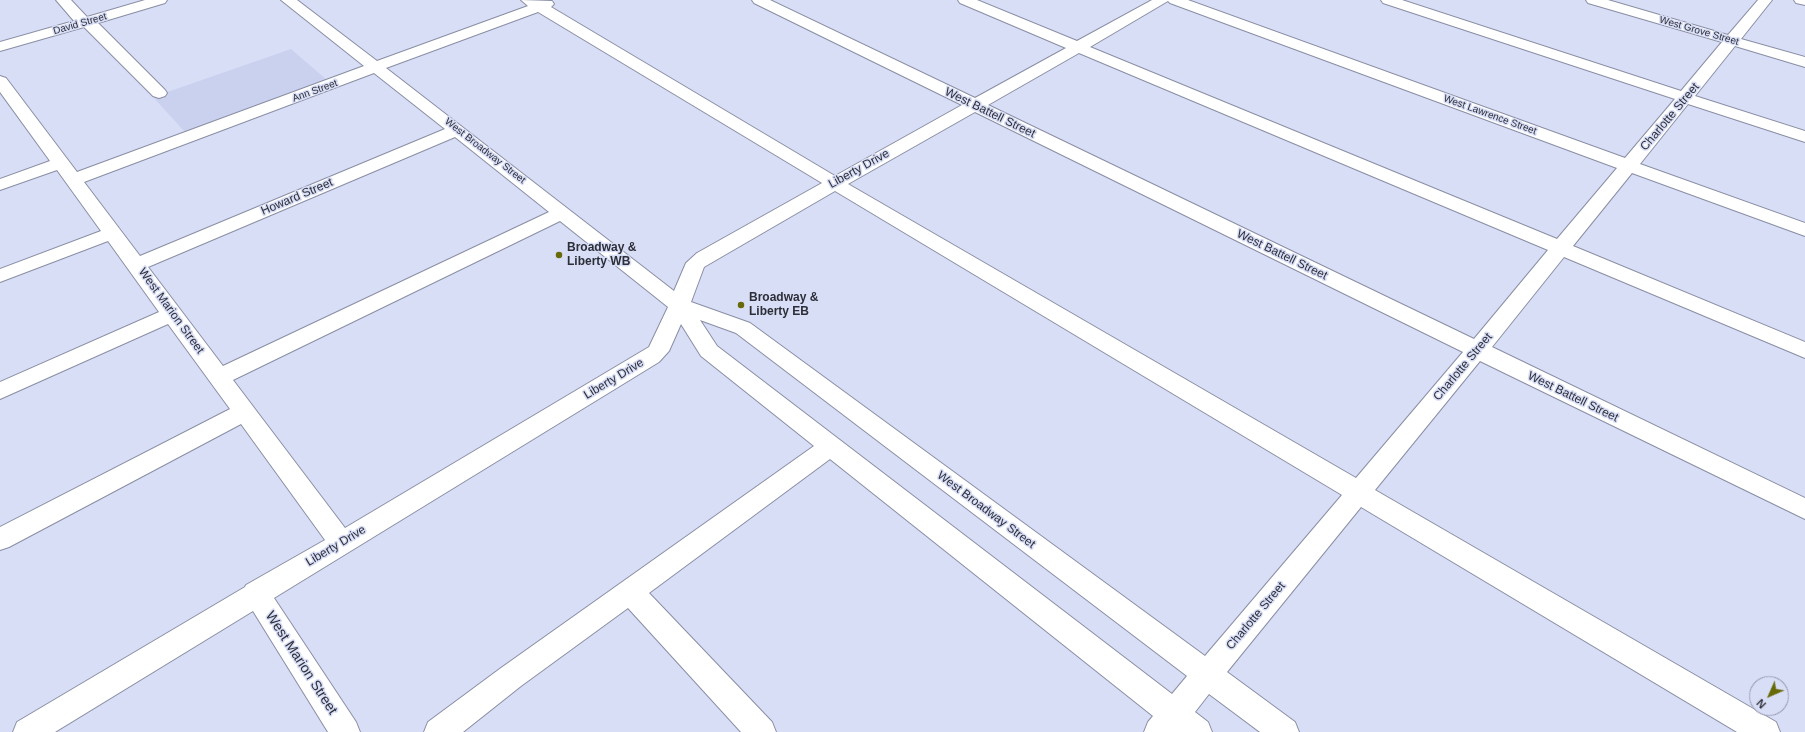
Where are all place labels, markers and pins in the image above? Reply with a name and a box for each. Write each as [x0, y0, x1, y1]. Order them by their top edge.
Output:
place label: Broadway & Liberty WB [567, 241, 636, 269]
marker: Broadway & Liberty WB [554, 250, 564, 260]
place label: Broadway & Liberty EB [749, 291, 818, 319]
marker: Broadway & Liberty EB [736, 300, 746, 310]

